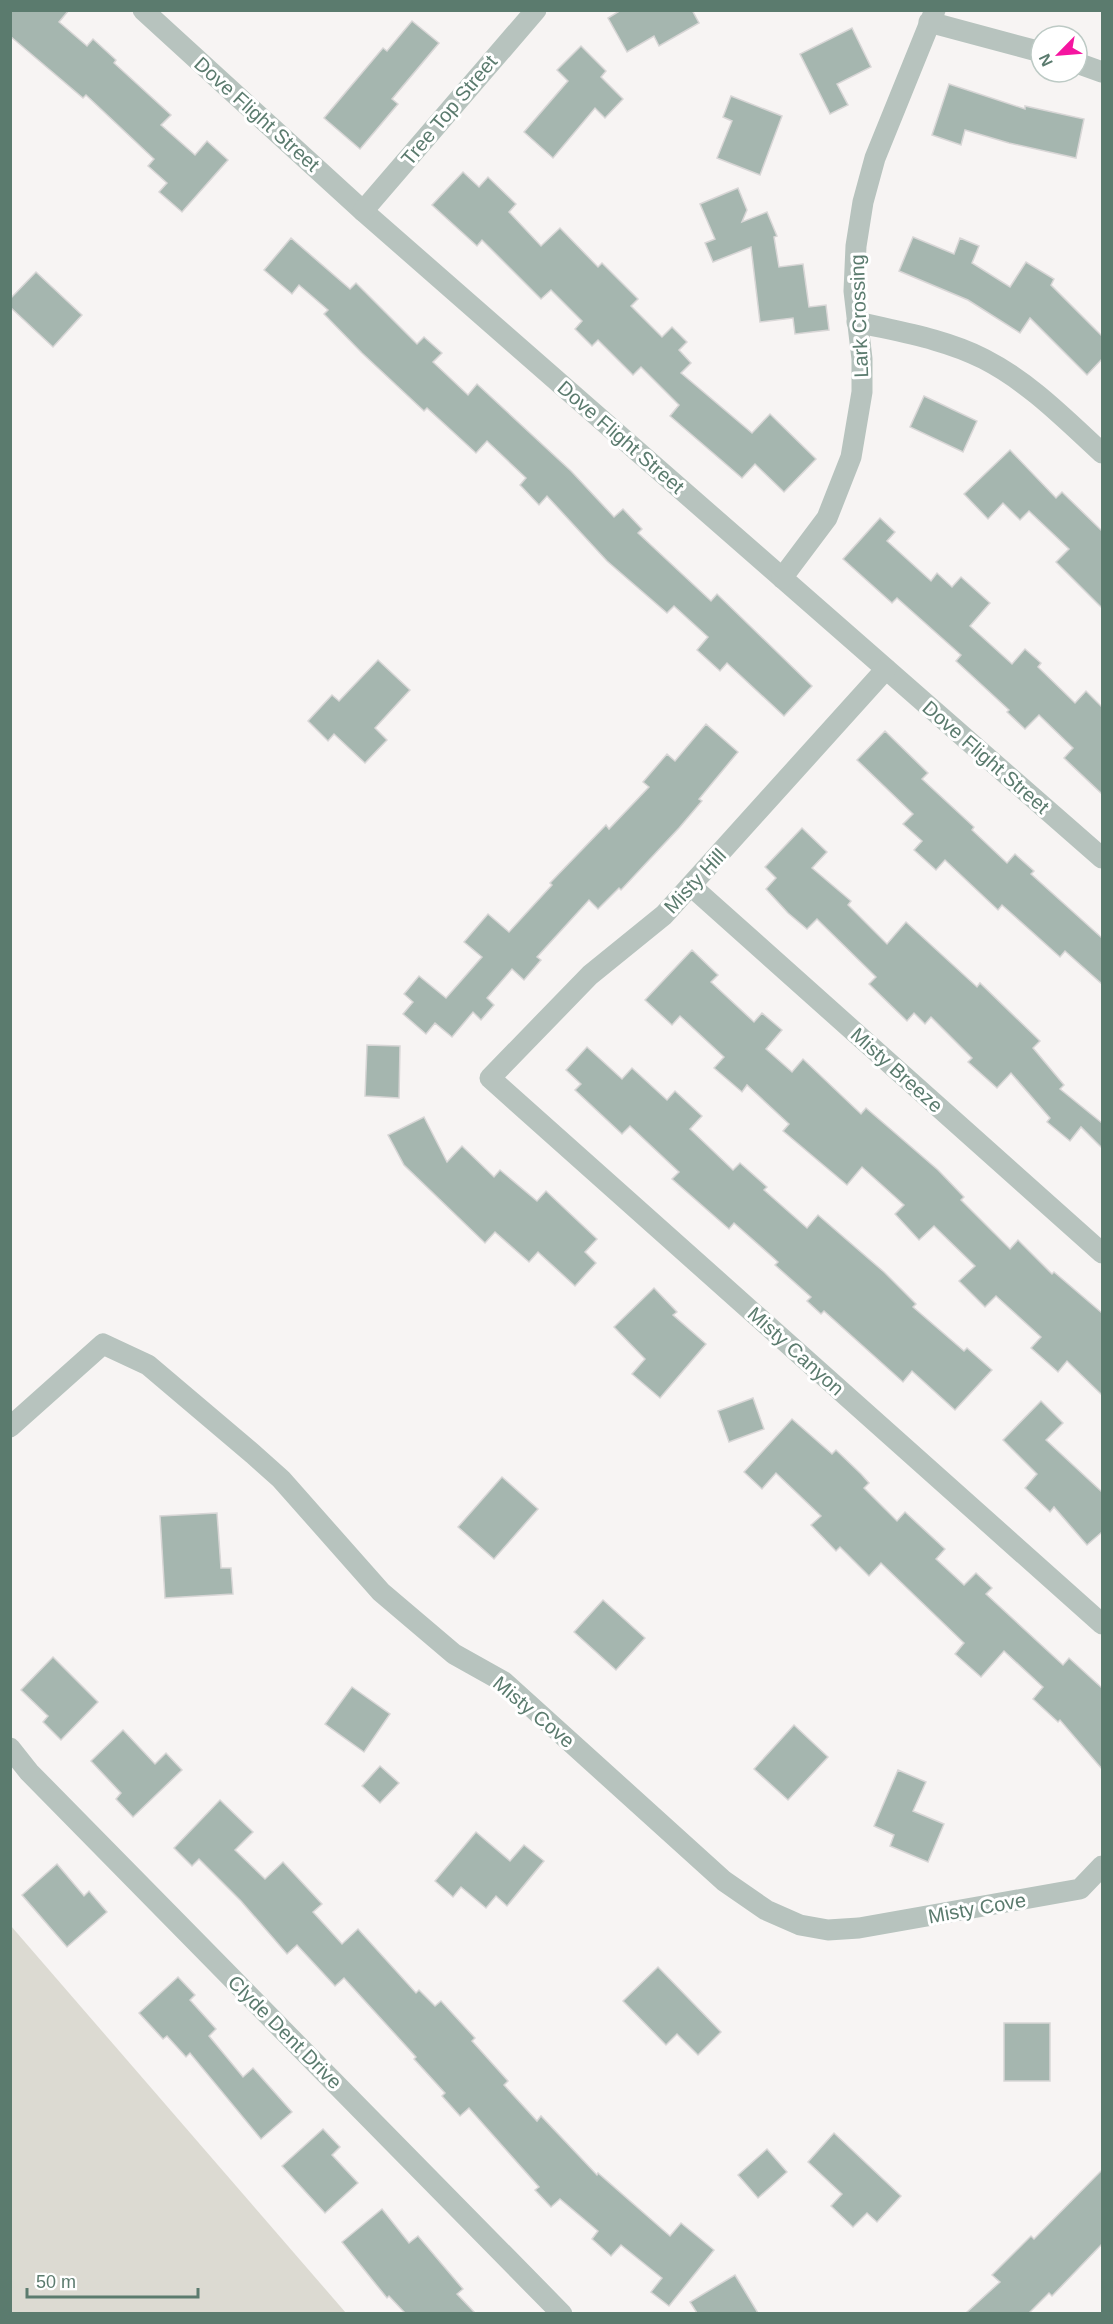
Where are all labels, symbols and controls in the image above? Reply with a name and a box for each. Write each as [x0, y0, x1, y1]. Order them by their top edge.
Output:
north arrow [1029, 24, 1089, 84]
street label: Tree Top Street [397, 50, 502, 169]
text: N [1036, 51, 1056, 69]
street label: Dove Flight Street [190, 52, 324, 176]
street label: Lark Crossing [846, 254, 872, 378]
street label: Dove Flight Street [553, 376, 689, 498]
street label: Dove Flight Street [918, 696, 1054, 818]
street label: Misty Hill [660, 844, 730, 918]
street label: Misty Breeze [847, 1023, 947, 1117]
street label: Misty Canyon [744, 1302, 848, 1400]
street label: Misty Cove [489, 1672, 579, 1752]
street label: Misty Cove [926, 1889, 1028, 1927]
street label: Clyde Dent Drive [224, 1971, 346, 2093]
scale bar [27, 2261, 198, 2299]
text: 50 m [36, 2272, 76, 2292]

